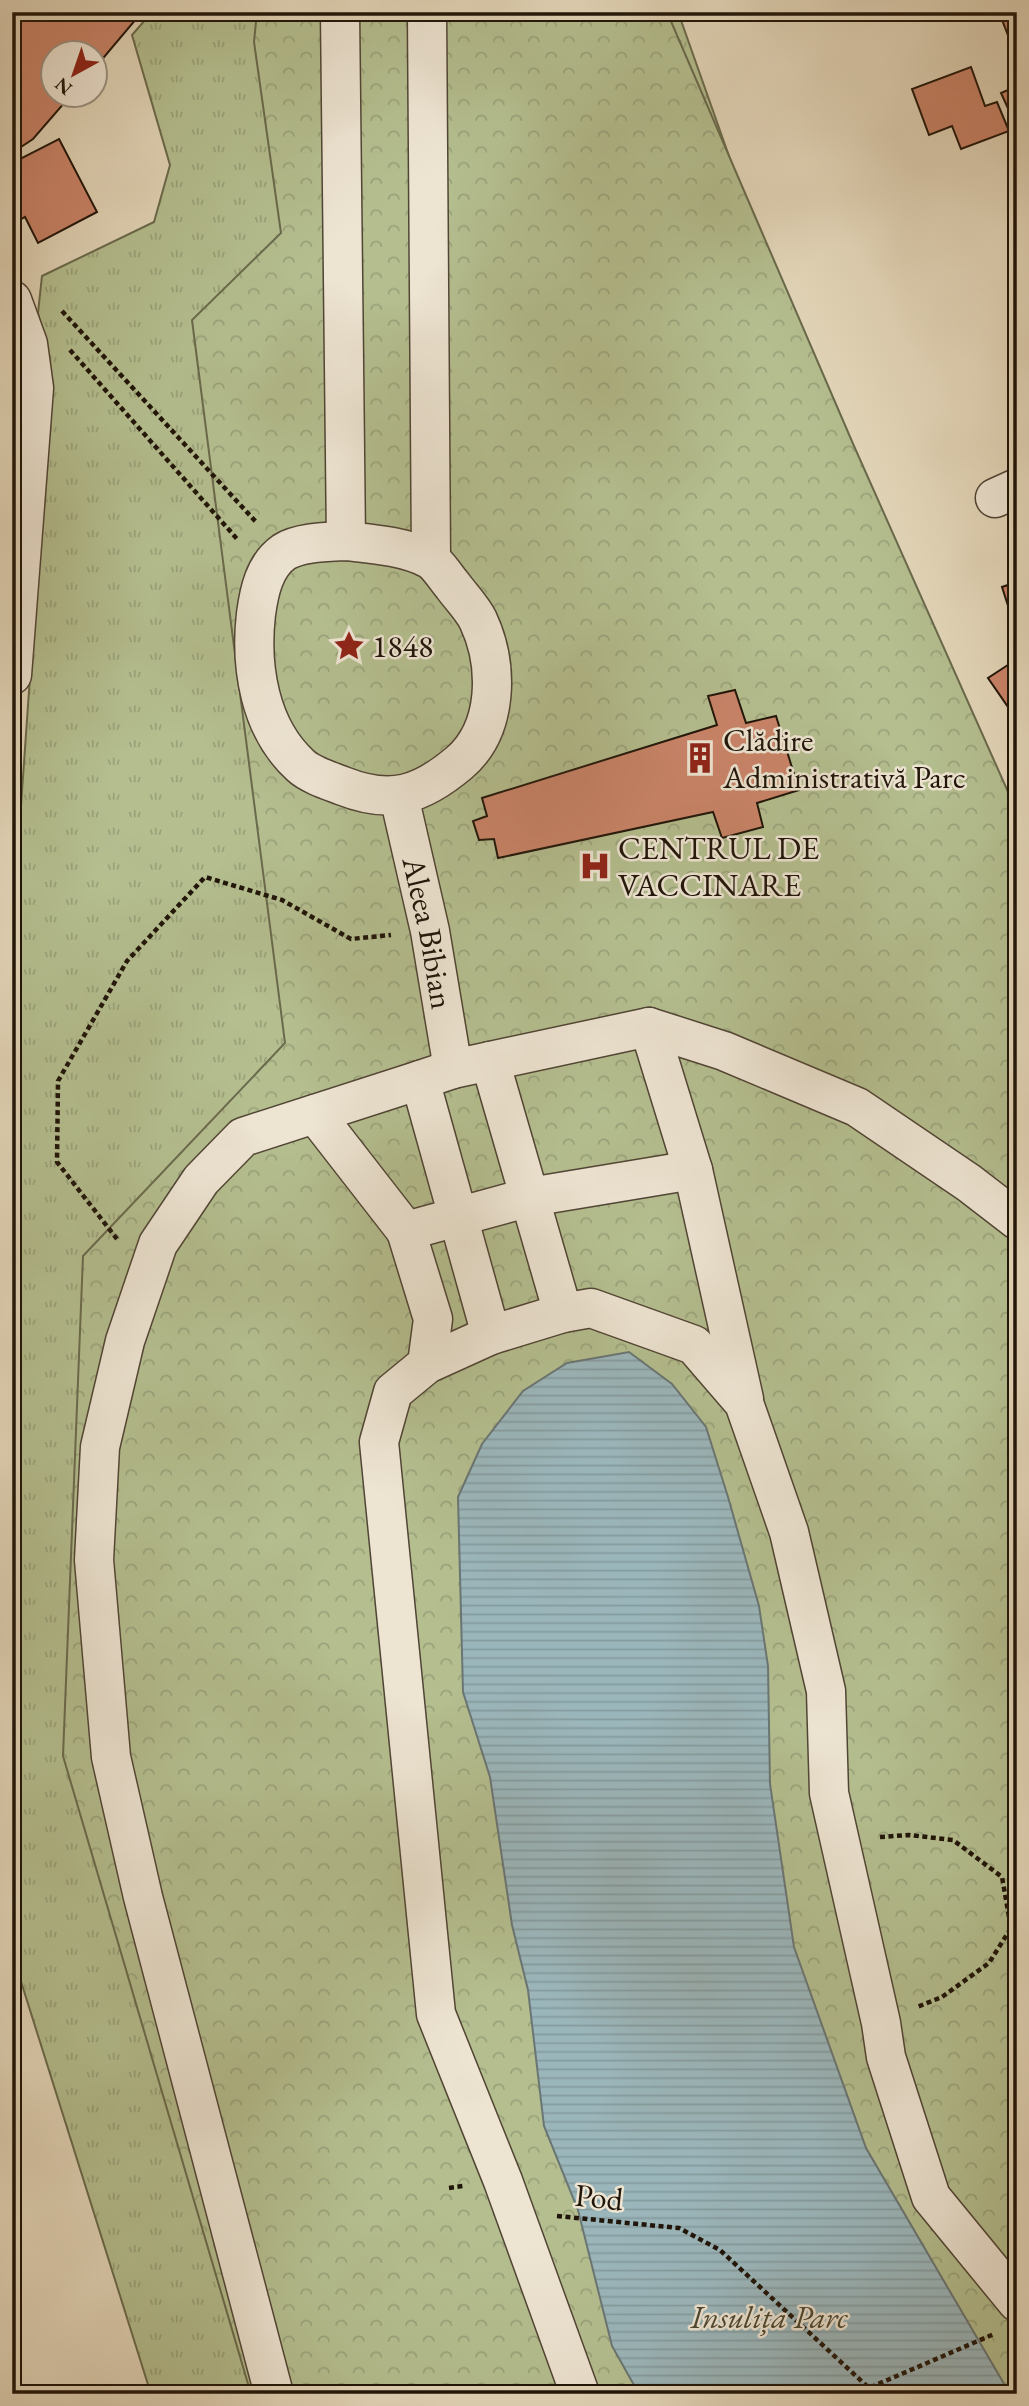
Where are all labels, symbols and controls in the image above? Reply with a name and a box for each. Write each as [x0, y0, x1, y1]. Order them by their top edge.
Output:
north arrow [38, 38, 108, 108]
text: N [49, 72, 77, 101]
place label: 1848 [372, 625, 433, 667]
place icon: 1848 [332, 629, 366, 663]
place label: Clădire Administrativă Parc [722, 719, 966, 798]
building icon: Clădire Administrativă Parc [683, 741, 717, 775]
place label: CENTRUL DE VACCINARE [618, 827, 819, 906]
hospital icon: CENTRUL DE VACCINARE [578, 849, 612, 883]
street label: Aleea Bibian [392, 852, 464, 1012]
street label: Pod [573, 2174, 626, 2220]
park label: Insulița Parc [690, 2296, 848, 2338]

